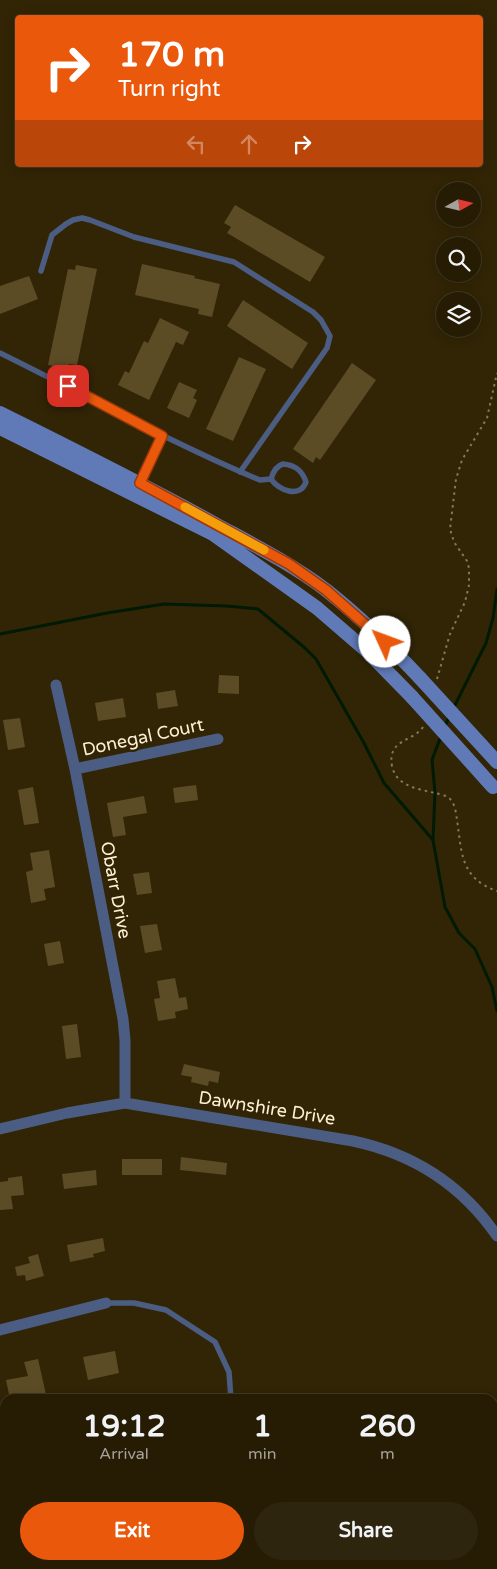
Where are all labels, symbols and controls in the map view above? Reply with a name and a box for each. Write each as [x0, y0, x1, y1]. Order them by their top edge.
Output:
text: 170 m [118, 34, 225, 76]
icon: right [35, 35, 100, 100]
text: Turn right [118, 76, 220, 102]
icon: left [182, 130, 210, 158]
icon: ahead [235, 130, 263, 158]
icon: right [288, 130, 316, 158]
north arrow [436, 182, 481, 228]
map controls [436, 182, 481, 337]
button: search [436, 237, 481, 282]
button: layers [436, 292, 481, 337]
pin [47, 365, 89, 407]
icon: arrive [54, 372, 82, 400]
position arrow [358, 615, 410, 667]
street label: Donegal Court [80, 713, 206, 761]
street label: Obarr Drive [96, 839, 136, 941]
street label: Dawnshire Drive [197, 1086, 337, 1130]
text: 19:12 [82, 1408, 166, 1445]
text: 1 [253, 1408, 272, 1445]
text: 260 [359, 1408, 416, 1445]
text: Arrival [99, 1444, 149, 1464]
text: min [248, 1444, 277, 1464]
text: m [380, 1444, 395, 1464]
button: Exit [20, 1502, 244, 1560]
button: Share [254, 1502, 478, 1560]

